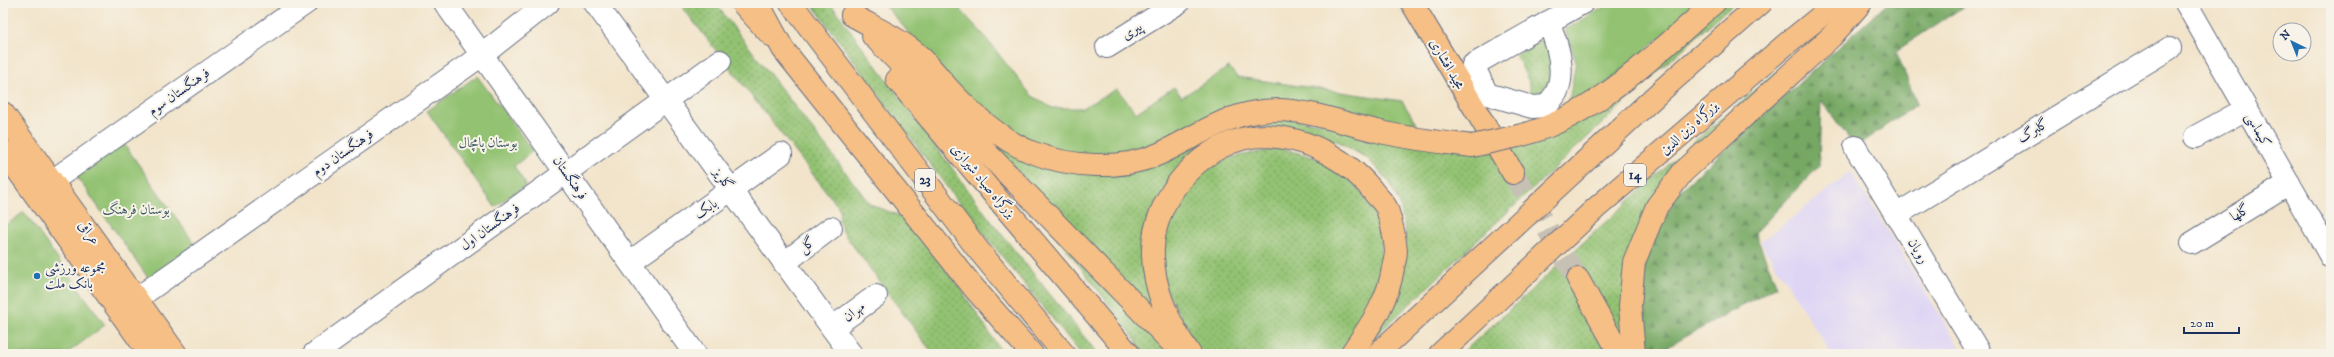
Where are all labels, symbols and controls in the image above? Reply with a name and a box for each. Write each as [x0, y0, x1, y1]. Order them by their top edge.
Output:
street label: پیری [1118, 17, 1147, 45]
north arrow [2272, 22, 2312, 62]
text: N [2278, 27, 2294, 44]
street label: مجید افشاری [1425, 35, 1469, 93]
street label: فرهنگستان سوم [144, 63, 215, 122]
street label: بزرگراه زین الدین [1655, 96, 1722, 159]
street label: کیماسی [2241, 109, 2275, 151]
street label: گلبرگ [2014, 115, 2052, 147]
street label: فرهنگستان دوم [308, 125, 379, 183]
park label: بوستان پامچال [458, 134, 518, 153]
street label: بزرگراه صیاد شیرازی [947, 139, 1021, 222]
street label: فرهنگستان [548, 152, 592, 203]
street label: گلریز [708, 163, 737, 194]
road number: 14 [1624, 164, 1646, 186]
road number: 23 [915, 169, 935, 191]
street label: بابک [691, 194, 721, 223]
street label: فرهنگستان اول [456, 198, 523, 255]
park label: بوستان فرهنگ [102, 200, 170, 219]
street label: گلها [2227, 200, 2253, 226]
street label: عراقی [74, 217, 104, 249]
street label: گل [795, 233, 820, 258]
street label: رویان [1903, 235, 1933, 267]
place label: مجموعه ورزشی بانک ملت [45, 259, 106, 293]
marker: مجموعه ورزشی بانک ملت [32, 271, 42, 281]
street label: مهران [839, 298, 869, 326]
scale bar [2184, 309, 2239, 335]
text: 20 m [2190, 316, 2214, 331]

